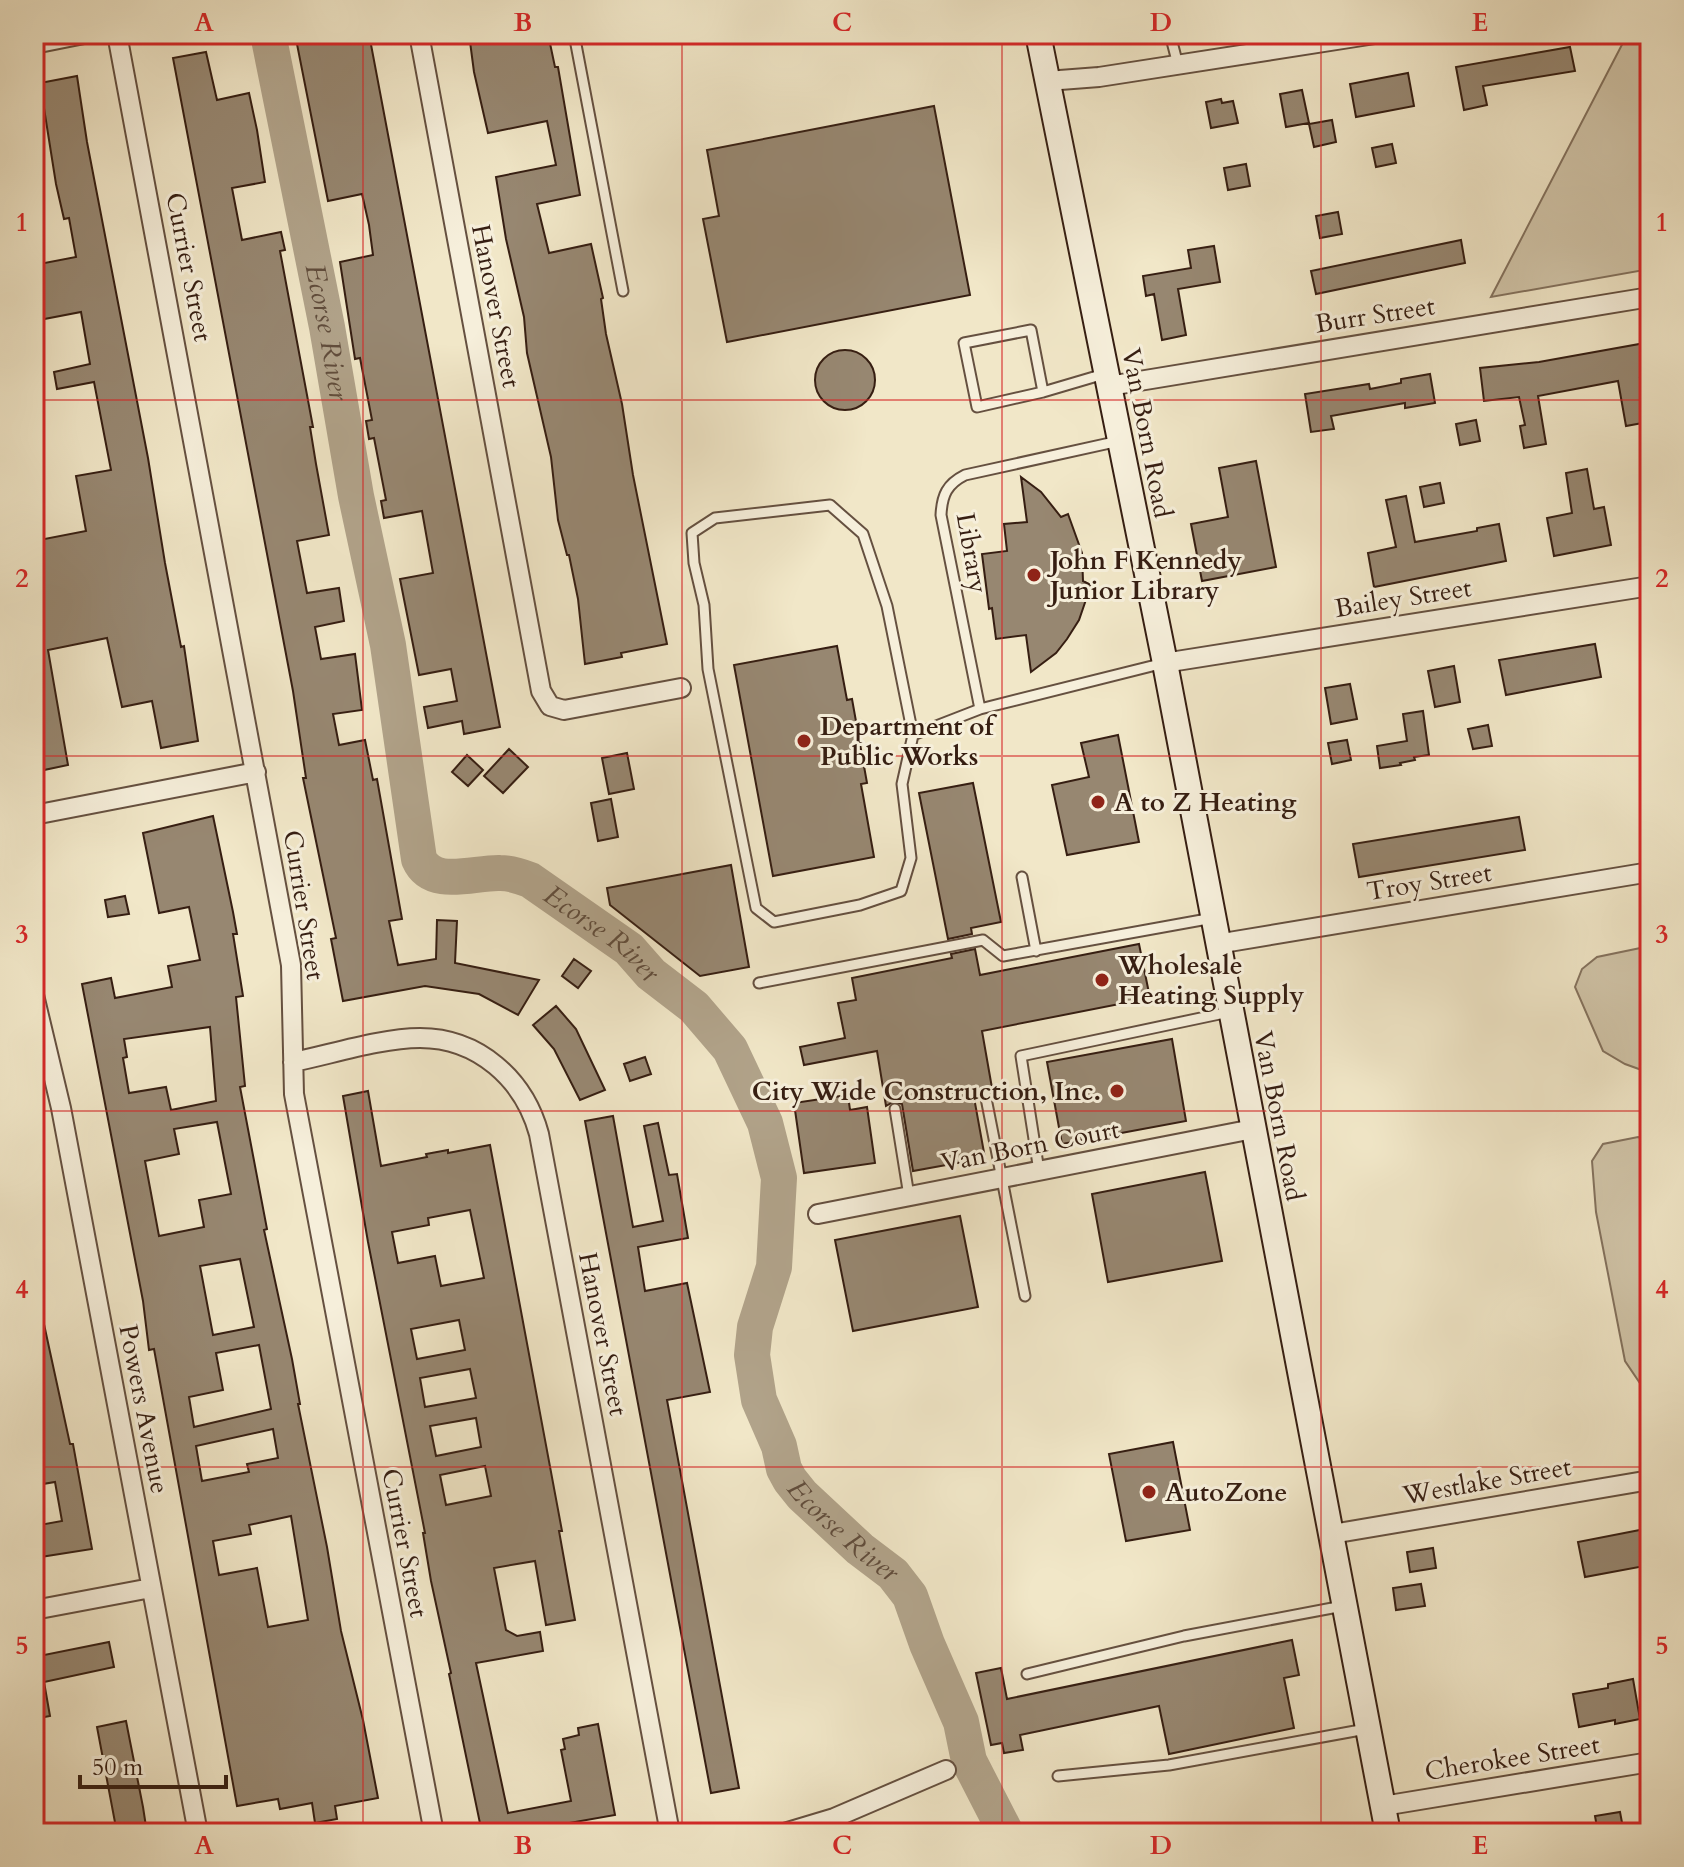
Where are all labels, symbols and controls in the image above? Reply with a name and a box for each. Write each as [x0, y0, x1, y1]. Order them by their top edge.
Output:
text: A [194, 5, 214, 40]
text: B [514, 5, 532, 40]
text: C [832, 5, 852, 40]
text: D [1150, 5, 1172, 40]
text: E [1472, 5, 1488, 40]
street label: Currier Street [157, 189, 221, 345]
text: 1 [15, 205, 29, 240]
text: 1 [1655, 205, 1669, 240]
street label: Hanover Street [463, 221, 529, 391]
water label: Ecorse River [296, 261, 358, 404]
street label: Burr Street [1313, 288, 1437, 342]
street label: Van Born Road [1113, 345, 1181, 521]
street label: Library [948, 510, 996, 596]
place label: John F Kennedy Junior Library [1046, 543, 1242, 608]
text: 2 [15, 561, 29, 596]
text: 2 [1655, 561, 1669, 596]
marker: John F Kennedy Junior Library [1025, 566, 1043, 584]
street label: Bailey Street [1332, 570, 1474, 626]
place label: Department of Public Works [820, 709, 998, 774]
marker: Department of Public Works [795, 732, 813, 750]
place label: A to Z Heating [1114, 785, 1297, 820]
marker: A to Z Heating [1089, 793, 1107, 811]
street label: Currier Street [275, 828, 333, 982]
street label: Troy Street [1364, 855, 1494, 909]
water label: Ecorse River [536, 876, 667, 993]
text: 3 [15, 917, 29, 952]
text: 3 [1655, 917, 1669, 952]
place label: Wholesale Heating Supply [1117, 948, 1304, 1013]
marker: Wholesale Heating Supply [1093, 971, 1111, 989]
street label: Van Born Road [1245, 1028, 1313, 1204]
place label: City Wide Construction, Inc. [752, 1074, 1101, 1109]
marker: City Wide Construction, Inc. [1108, 1082, 1126, 1100]
street label: Van Born Court [938, 1112, 1122, 1180]
street label: Hanover Street [570, 1249, 636, 1419]
text: 4 [15, 1272, 29, 1307]
text: 4 [1655, 1272, 1669, 1307]
street label: Powers Avenue [110, 1321, 178, 1497]
street label: Westlake Street [1399, 1449, 1574, 1513]
street label: Currier Street [373, 1465, 437, 1621]
water label: Ecorse River [778, 1472, 907, 1591]
place label: AutoZone [1165, 1475, 1287, 1510]
marker: AutoZone [1140, 1483, 1158, 1501]
text: 5 [15, 1628, 29, 1663]
text: 5 [1655, 1628, 1669, 1663]
street label: Cherokee Street [1422, 1727, 1602, 1789]
scale bar [80, 1739, 226, 1789]
text: 50 m [92, 1751, 144, 1784]
text: A [194, 1828, 214, 1863]
text: B [514, 1828, 532, 1863]
text: C [832, 1828, 852, 1863]
text: D [1150, 1828, 1172, 1863]
text: E [1472, 1828, 1488, 1863]

